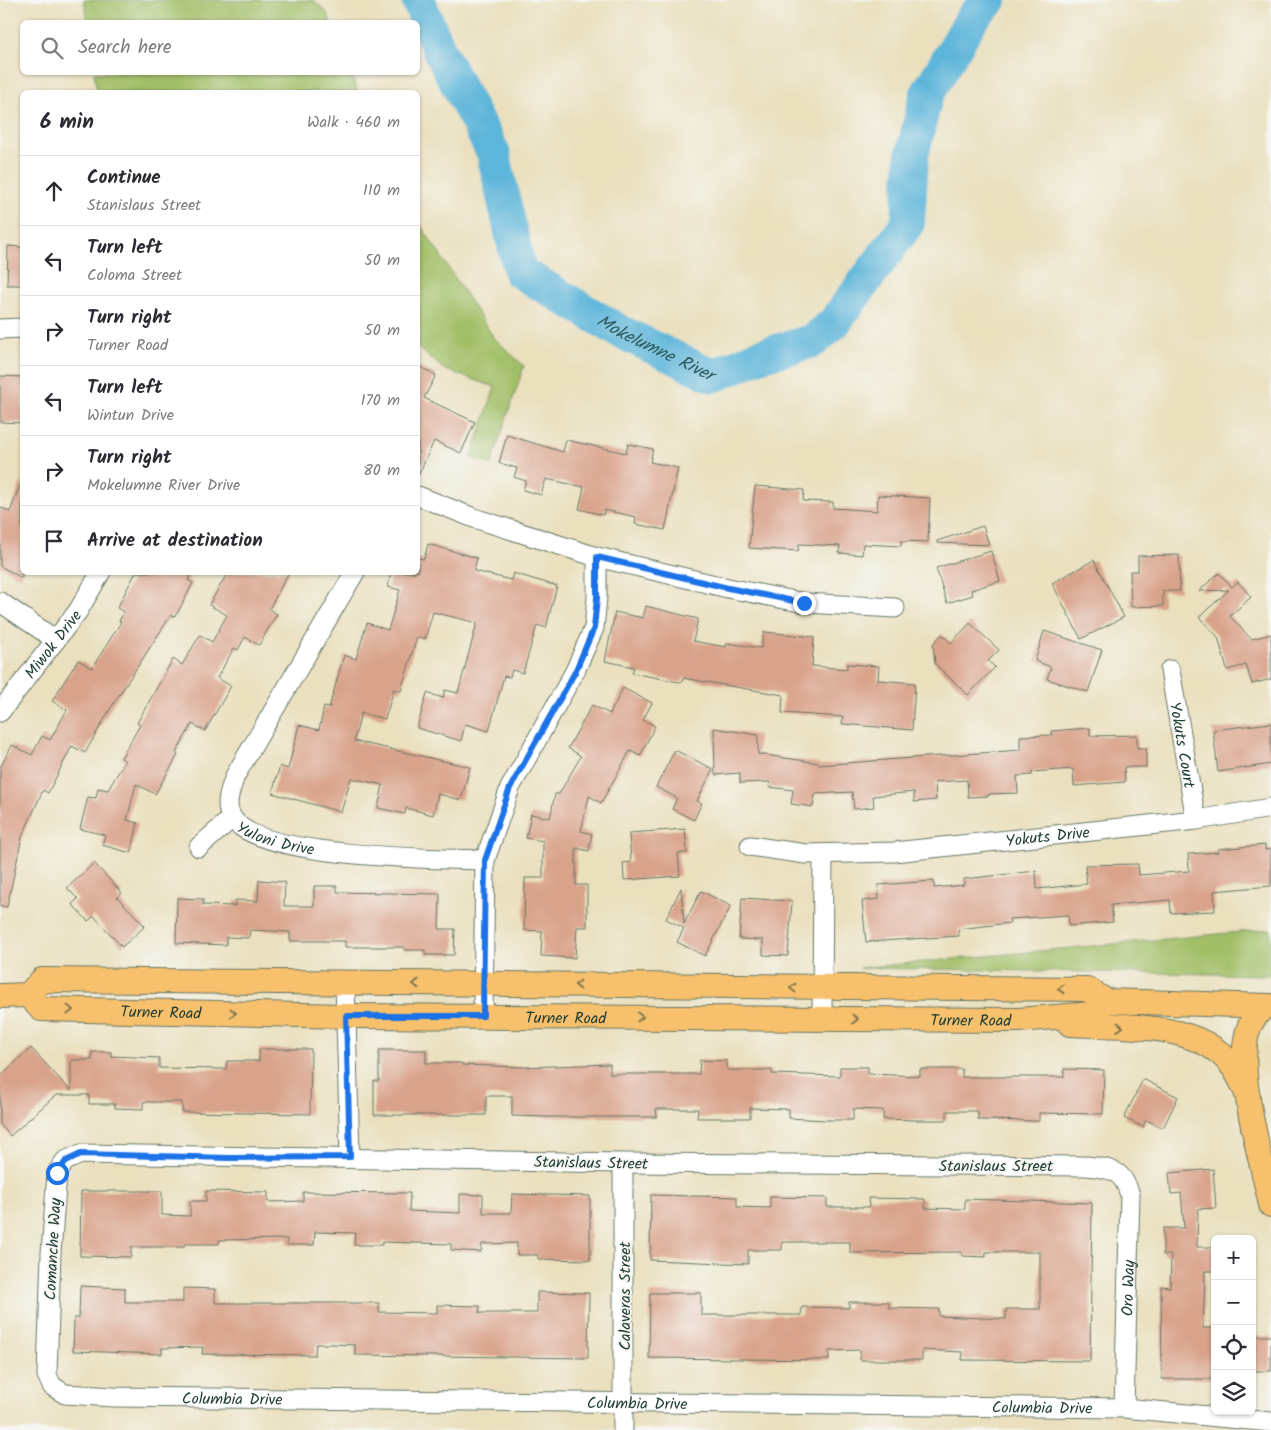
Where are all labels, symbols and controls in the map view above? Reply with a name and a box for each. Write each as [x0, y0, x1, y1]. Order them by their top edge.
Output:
search box [20, 20, 420, 75]
text: Search here [78, 33, 172, 63]
icon: search [38, 34, 66, 62]
text: 6 min [40, 106, 94, 139]
text: Walk · 460 m [307, 110, 400, 135]
text: Continue [87, 163, 160, 193]
icon: ahead [40, 177, 68, 205]
text: 110 m [363, 178, 400, 203]
text: Stanislaus Street [87, 193, 201, 218]
text: Turn left [87, 233, 162, 263]
icon: left [40, 247, 68, 275]
text: 50 m [364, 248, 400, 273]
text: Coloma Street [87, 263, 182, 288]
text: Turn right [87, 303, 172, 333]
water label: Mokelumne River [590, 308, 722, 392]
icon: right [40, 317, 68, 345]
text: 50 m [364, 318, 400, 343]
text: Turner Road [87, 333, 168, 358]
text: Turn left [87, 373, 162, 403]
icon: left [40, 387, 68, 415]
text: 170 m [360, 388, 400, 413]
text: Wintun Drive [87, 403, 174, 428]
text: Turn right [87, 443, 172, 473]
icon: right [40, 457, 68, 485]
text: 80 m [363, 458, 400, 483]
text: Mokelumne River Drive [87, 473, 240, 498]
text: Arrive at destination [87, 526, 263, 556]
icon: arrive [40, 527, 68, 555]
route end [793, 592, 816, 615]
street label: Miwok Drive [19, 605, 89, 685]
street label: Yokuts Court [1162, 700, 1201, 791]
street label: Yuloni Drive [231, 816, 316, 863]
street label: Yokuts Drive [1004, 820, 1091, 854]
one-way arrow [411, 979, 419, 989]
one-way arrow [574, 980, 582, 990]
one-way arrow [789, 983, 796, 993]
one-way arrow [1056, 984, 1064, 994]
street label: Turner Road [120, 1000, 203, 1027]
one-way arrow [66, 1005, 74, 1015]
street label: Turner Road [525, 1006, 607, 1032]
one-way arrow [229, 1008, 237, 1018]
street label: Turner Road [930, 1008, 1012, 1034]
one-way arrow [636, 1012, 644, 1022]
one-way arrow [852, 1014, 859, 1024]
one-way arrow [1116, 1021, 1124, 1032]
street label: Stanislaus Street [534, 1150, 649, 1177]
street label: Stanislaus Street [939, 1154, 1054, 1179]
route start [46, 1162, 69, 1185]
street label: Comanche Way [38, 1197, 69, 1301]
map controls [1211, 1235, 1256, 1415]
button: + [1211, 1235, 1256, 1280]
street label: Calaveras Street [613, 1241, 638, 1351]
street label: Oro Way [1116, 1259, 1142, 1317]
button: − [1211, 1280, 1256, 1325]
button: locate [1211, 1325, 1256, 1370]
button: layers [1211, 1370, 1256, 1415]
street label: Columbia Drive [182, 1387, 283, 1413]
street label: Columbia Drive [587, 1391, 688, 1417]
street label: Columbia Drive [992, 1396, 1093, 1422]

